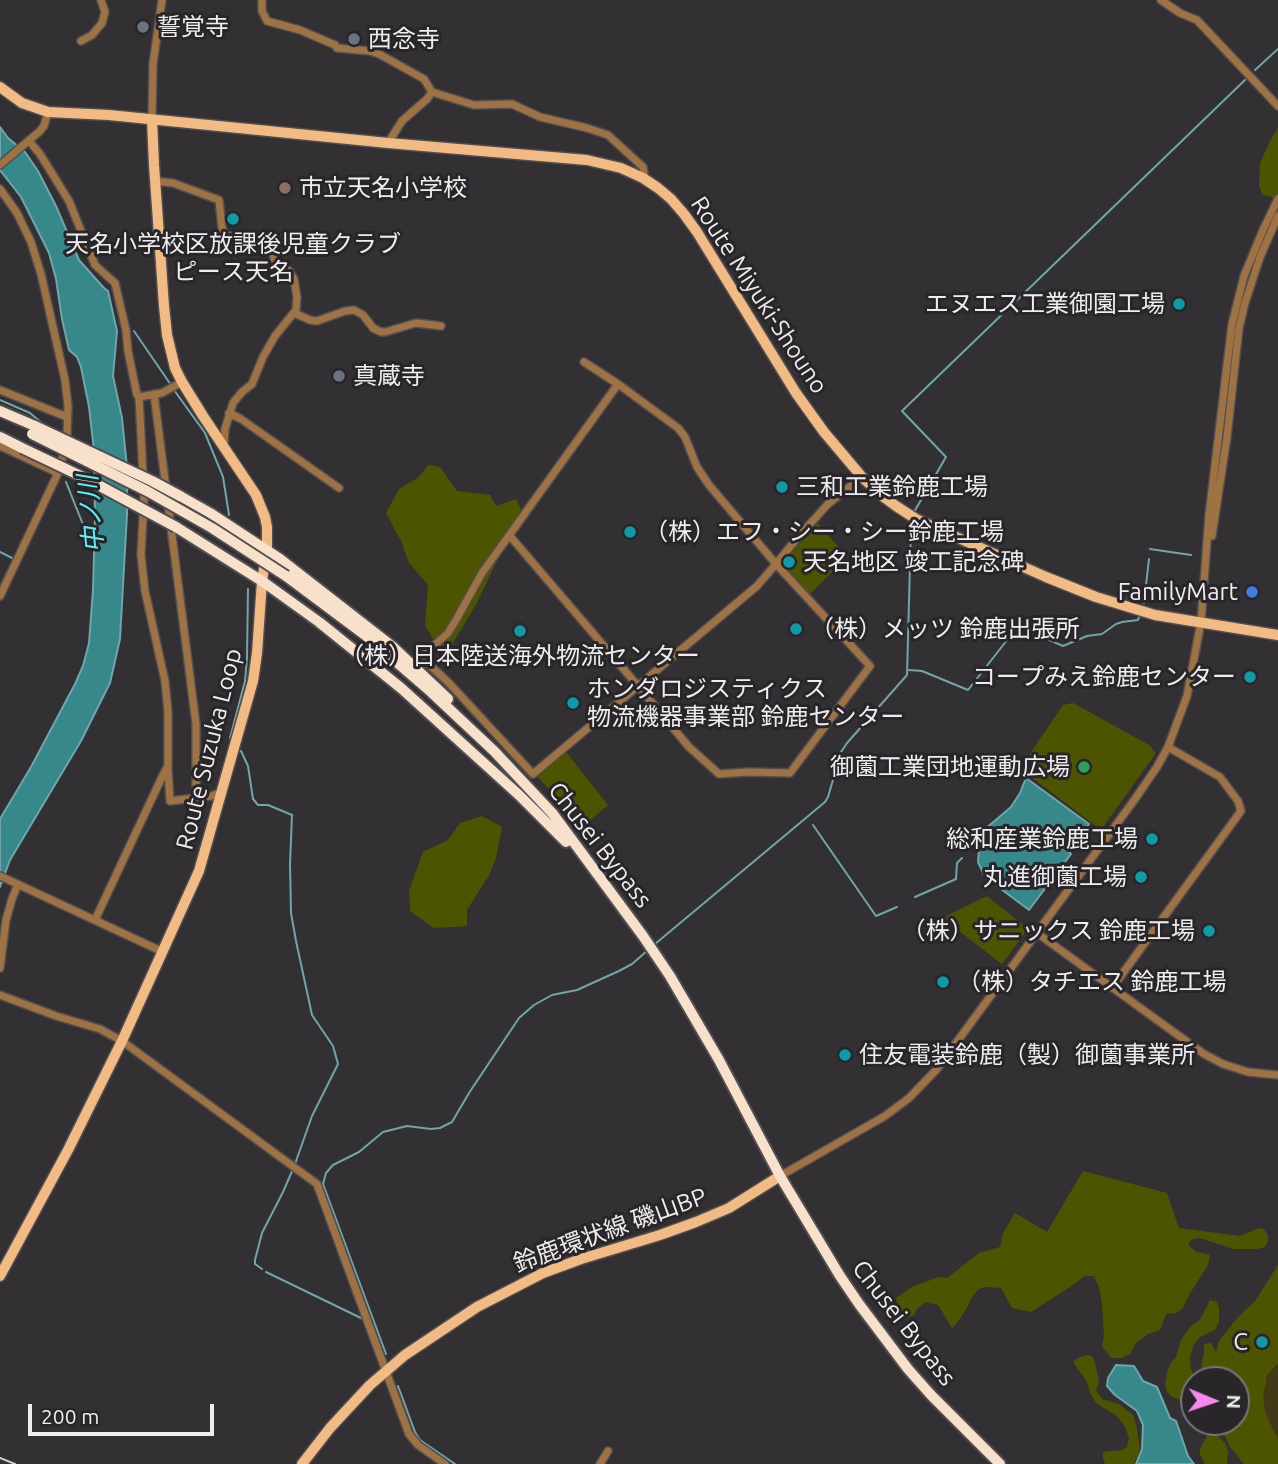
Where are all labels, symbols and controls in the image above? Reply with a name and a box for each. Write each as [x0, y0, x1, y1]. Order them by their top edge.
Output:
place label: 誓覚寺 [157, 13, 229, 41]
marker: 誓覚寺 [135, 19, 151, 35]
place label: 西念寺 [368, 25, 440, 53]
marker: 西念寺 [346, 31, 362, 47]
place label: 市立天名小学校 [299, 174, 467, 202]
marker: 市立天名小学校 [277, 180, 293, 196]
street label: Route Miyuki-Shouno [684, 191, 834, 399]
marker: 天名小学校区放課後児童クラブ ピース天名 [225, 211, 241, 227]
place label: 天名小学校区放課後児童クラブ ピース天名 [65, 230, 401, 286]
place label: エヌエス工業御園工場 [925, 290, 1165, 318]
marker: エヌエス工業御園工場 [1171, 296, 1187, 312]
place label: 真蔵寺 [353, 362, 425, 390]
marker: 真蔵寺 [331, 368, 347, 384]
place label: 三和工業鈴鹿工場 [796, 473, 988, 501]
water label: 中ノ川 [72, 474, 110, 554]
marker: 三和工業鈴鹿工場 [774, 479, 790, 495]
place label: （株）エフ・シー・シー鈴鹿工場 [644, 518, 1004, 546]
marker: （株）エフ・シー・シー鈴鹿工場 [622, 524, 638, 540]
place label: 天名地区 竣工記念碑 [803, 548, 1024, 576]
marker: 天名地区 竣工記念碑 [781, 554, 797, 570]
place label: FamilyMart [1118, 578, 1238, 606]
marker: FamilyMart [1244, 584, 1260, 600]
place label: （株）メッツ 鈴鹿出張所 [810, 615, 1079, 643]
marker: （株）メッツ 鈴鹿出張所 [788, 621, 804, 637]
marker: （株）日本陸送海外物流センター [512, 623, 528, 639]
place label: （株）日本陸送海外物流センター [340, 642, 700, 670]
street label: Route Suzuka Loop [170, 646, 248, 852]
place label: コープみえ鈴鹿センター [972, 663, 1236, 691]
marker: コープみえ鈴鹿センター [1242, 669, 1258, 685]
place label: ホンダロジスティクス 物流機器事業部 鈴鹿センター [587, 675, 904, 731]
marker: ホンダロジスティクス 物流機器事業部 鈴鹿センター [565, 695, 581, 711]
place label: 御薗工業団地運動広場 [830, 753, 1070, 781]
marker: 御薗工業団地運動広場 [1076, 759, 1092, 775]
street label: Chusei Bypass [542, 777, 658, 913]
place label: 総和産業鈴鹿工場 [946, 825, 1138, 853]
marker: 総和産業鈴鹿工場 [1144, 831, 1160, 847]
place label: 丸進御薗工場 [983, 863, 1127, 891]
marker: 丸進御薗工場 [1133, 869, 1149, 885]
place label: （株）サニックス 鈴鹿工場 [902, 917, 1195, 945]
marker: （株）サニックス 鈴鹿工場 [1201, 923, 1217, 939]
place label: （株）タチエス 鈴鹿工場 [957, 968, 1226, 996]
marker: （株）タチエス 鈴鹿工場 [935, 974, 951, 990]
place label: 住友電装鈴鹿（製）御薗事業所 [859, 1041, 1195, 1069]
marker: 住友電装鈴鹿（製）御薗事業所 [837, 1047, 853, 1063]
street label: 鈴鹿環状線 磯山BP [510, 1182, 710, 1278]
street label: Chusei Bypass [846, 1255, 962, 1391]
place label: C [1233, 1328, 1248, 1356]
marker: C [1254, 1334, 1270, 1350]
north arrow [1180, 1366, 1250, 1436]
scale bar [32, 1390, 217, 1434]
text: N [1223, 1394, 1245, 1409]
text: 200 m [41, 1404, 99, 1428]

